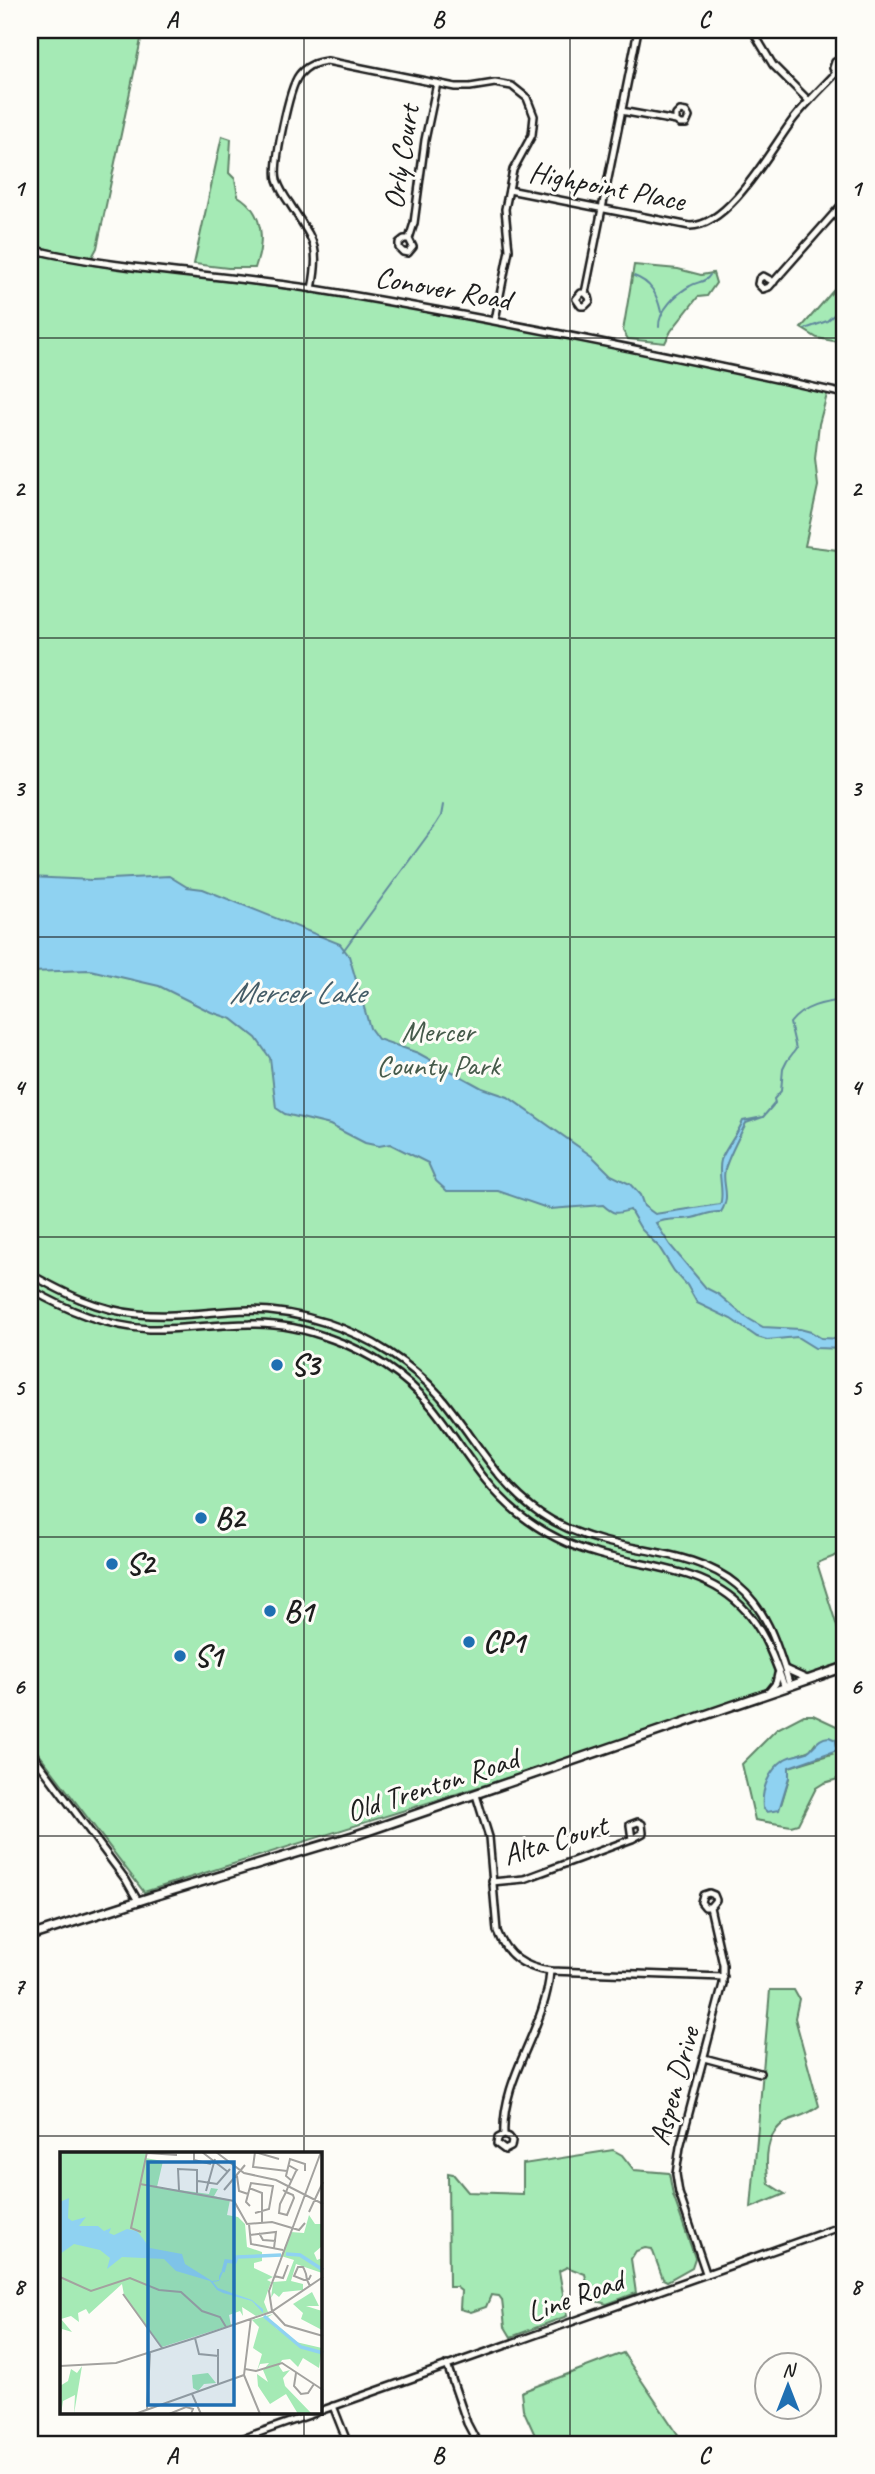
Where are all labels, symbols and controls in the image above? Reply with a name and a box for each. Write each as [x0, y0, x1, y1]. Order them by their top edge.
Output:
text: A [166, 5, 180, 34]
text: B [432, 5, 446, 34]
text: C [699, 5, 713, 34]
street label: Orly Court [374, 99, 428, 212]
street label: Highpoint Place [526, 152, 690, 220]
text: 1 [14, 174, 27, 203]
text: 1 [851, 174, 864, 203]
street label: Conover Road [372, 257, 518, 319]
text: 2 [14, 474, 27, 503]
text: 2 [851, 474, 864, 503]
text: 3 [14, 774, 27, 803]
text: 3 [851, 774, 864, 803]
water label: Mercer Lake [229, 972, 369, 1013]
park label: Mercer County Park [376, 1012, 502, 1084]
text: 4 [14, 1073, 27, 1102]
text: 4 [851, 1073, 864, 1102]
place label: S3 [291, 1346, 322, 1384]
marker: S3 [269, 1357, 285, 1373]
text: 5 [14, 1373, 26, 1402]
text: 5 [851, 1373, 863, 1402]
place label: B2 [215, 1499, 247, 1537]
marker: B2 [193, 1510, 209, 1526]
place label: S2 [126, 1545, 157, 1583]
marker: S2 [104, 1556, 120, 1572]
place label: B1 [284, 1592, 317, 1630]
marker: B1 [262, 1603, 278, 1619]
place label: CP1 [483, 1623, 528, 1661]
marker: CP1 [461, 1634, 477, 1650]
place label: S1 [194, 1637, 226, 1675]
marker: S1 [172, 1648, 188, 1664]
text: 6 [14, 1672, 27, 1701]
text: 6 [851, 1672, 864, 1701]
street label: Old Trenton Road [341, 1738, 527, 1831]
street label: Alta Court [498, 1805, 615, 1874]
text: 7 [14, 1972, 27, 2001]
text: 7 [851, 1972, 864, 2001]
street label: Aspen Drive [640, 2021, 709, 2149]
inset map [60, 2152, 322, 2414]
street label: Line Road [522, 2260, 632, 2331]
text: 8 [14, 2272, 27, 2301]
text: 8 [851, 2272, 864, 2301]
north arrow [752, 2352, 822, 2422]
text: N [782, 2358, 797, 2382]
text: A [166, 2441, 180, 2470]
text: B [432, 2441, 446, 2470]
text: C [699, 2441, 713, 2470]

